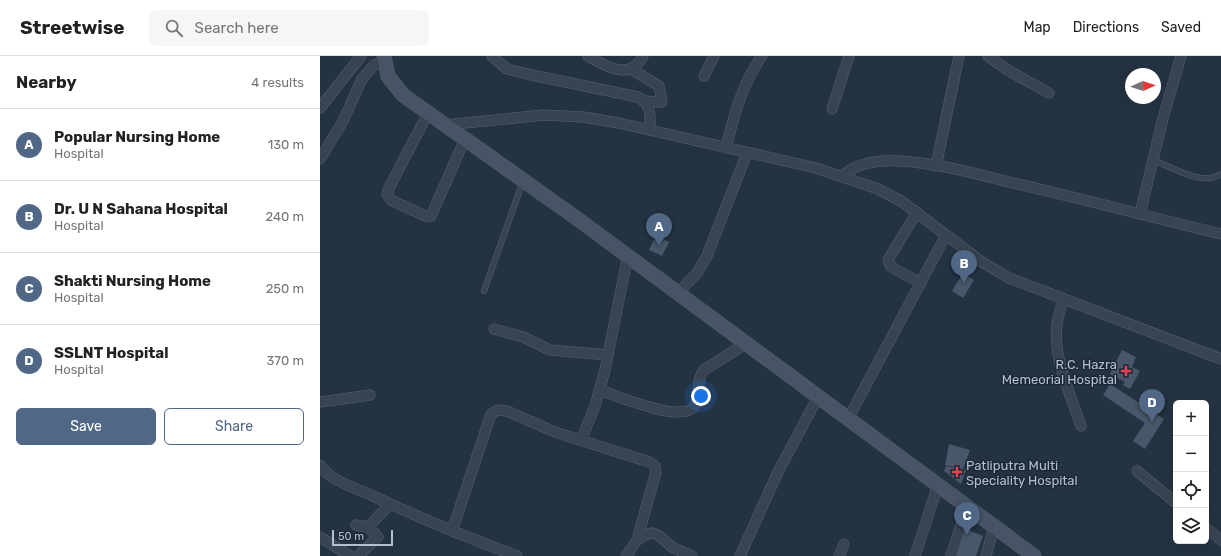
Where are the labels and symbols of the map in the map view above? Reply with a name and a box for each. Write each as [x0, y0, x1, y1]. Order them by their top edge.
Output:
north arrow [1125, 68, 1161, 104]
pin: A [646, 213, 672, 246]
pin: B [951, 250, 977, 283]
place label: R.C. Hazra Memeorial Hospital [1002, 357, 1117, 387]
marker: R.C. Hazra Memeorial Hospital [1120, 365, 1132, 377]
your location [691, 386, 711, 406]
pin: D [1139, 389, 1165, 422]
place label: Patliputra Multi Speciality Hospital [966, 458, 1078, 488]
marker: Patliputra Multi Speciality Hospital [951, 466, 963, 478]
pin: C [954, 502, 980, 535]
scale bar [332, 528, 393, 547]

